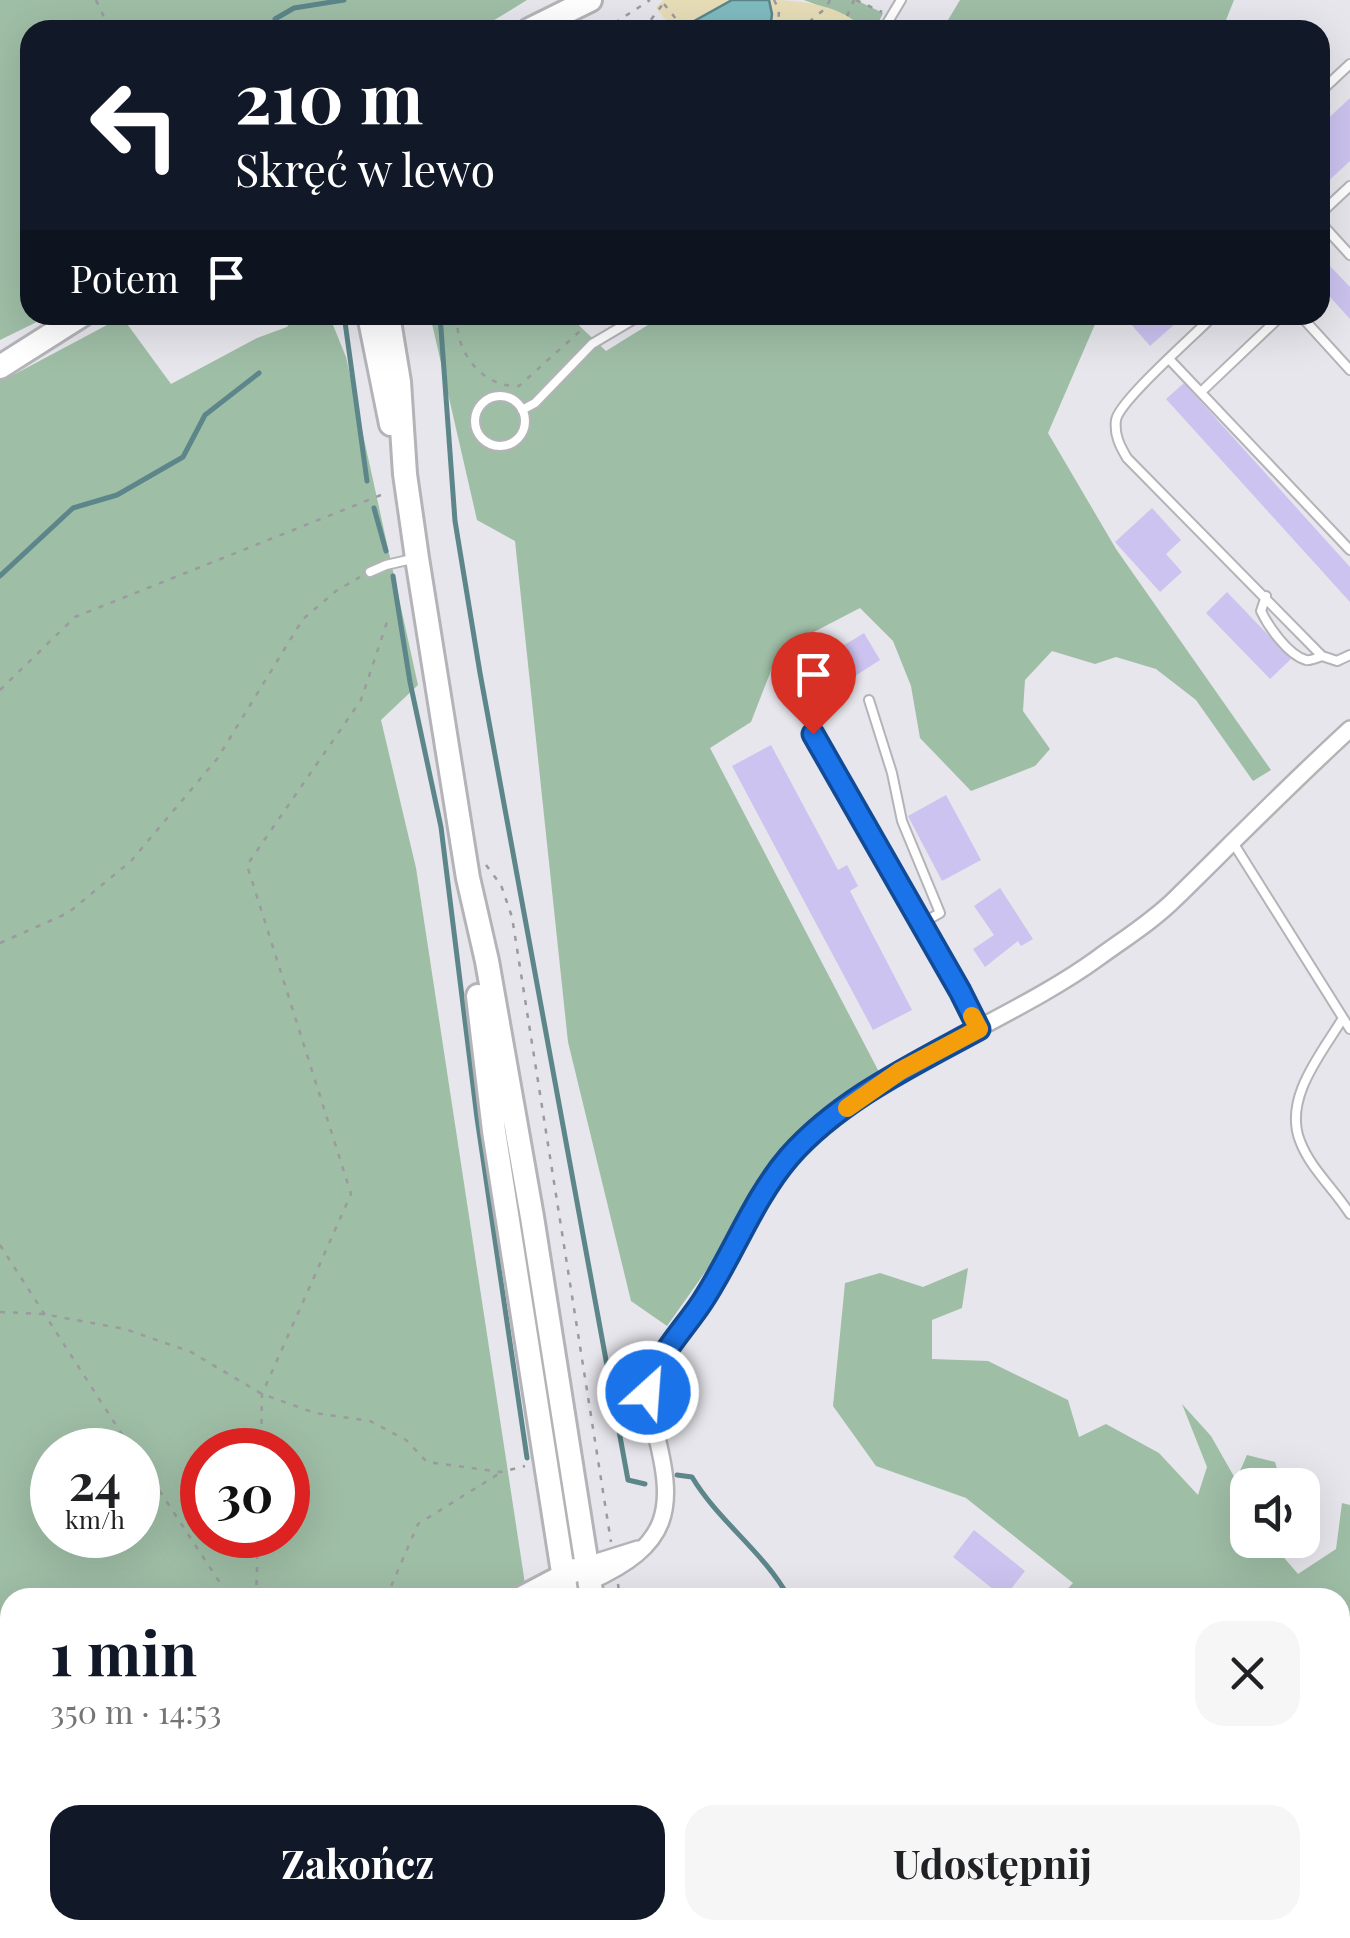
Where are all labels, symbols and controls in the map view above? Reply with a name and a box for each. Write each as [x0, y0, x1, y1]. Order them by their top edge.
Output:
text: 210 m [235, 48, 423, 142]
icon: left [70, 60, 200, 190]
text: Skręć w lewo [235, 138, 495, 198]
icon: arrive [199, 250, 254, 305]
text: Potem [70, 252, 179, 303]
pin [771, 632, 856, 735]
icon: arrive [786, 647, 841, 702]
position arrow [596, 1340, 700, 1444]
speed limit sign: 30 [180, 1428, 310, 1558]
text: 24 [69, 1447, 121, 1514]
map controls [1230, 1468, 1320, 1558]
button: sound [1230, 1468, 1320, 1558]
text: km/h [65, 1502, 125, 1535]
text: 1 min [50, 1611, 197, 1691]
button: close [1195, 1621, 1300, 1726]
text: 350 m · 14:53 [50, 1689, 222, 1732]
button: Zakończ [50, 1805, 665, 1920]
button: Udostępnij [685, 1805, 1300, 1920]

